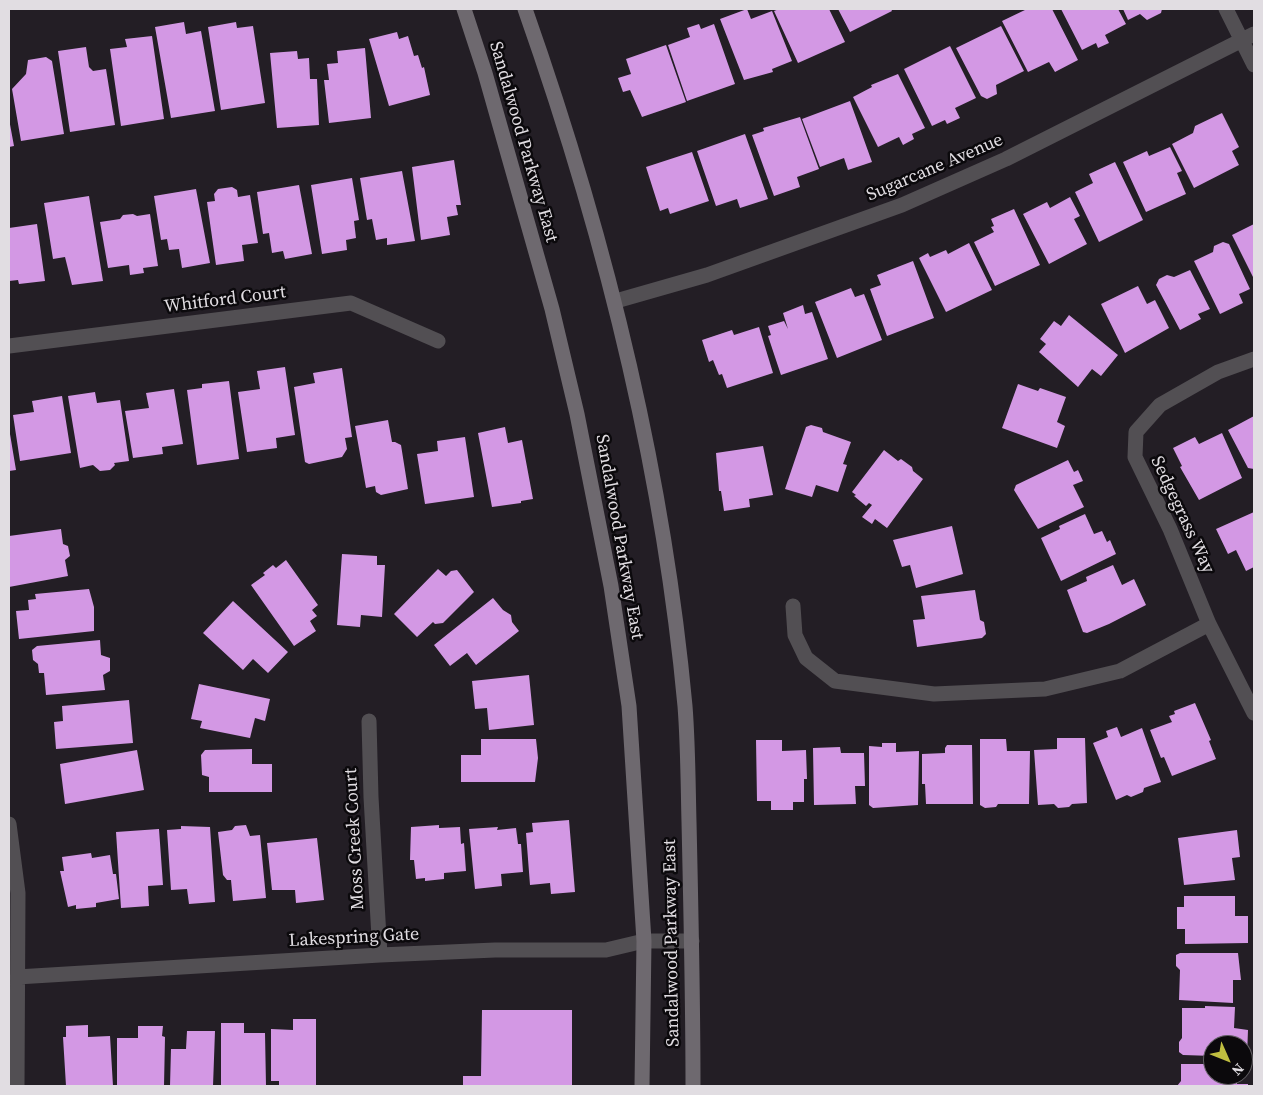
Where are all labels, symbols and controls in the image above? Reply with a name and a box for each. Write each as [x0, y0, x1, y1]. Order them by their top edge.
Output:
street label: Sandalwood Parkway East [484, 39, 562, 245]
street label: Sugarcane Avenue [864, 130, 1006, 206]
street label: Whitford Court [163, 282, 287, 318]
street label: Sandalwood Parkway East [590, 433, 648, 641]
street label: Sedgegrass Way [1145, 453, 1219, 577]
street label: Moss Creek Court [341, 768, 369, 910]
street label: Sandalwood Parkway East [659, 839, 685, 1047]
street label: Lakespring Gate [288, 924, 420, 952]
north arrow [1203, 1035, 1253, 1085]
text: N [1227, 1059, 1249, 1080]

